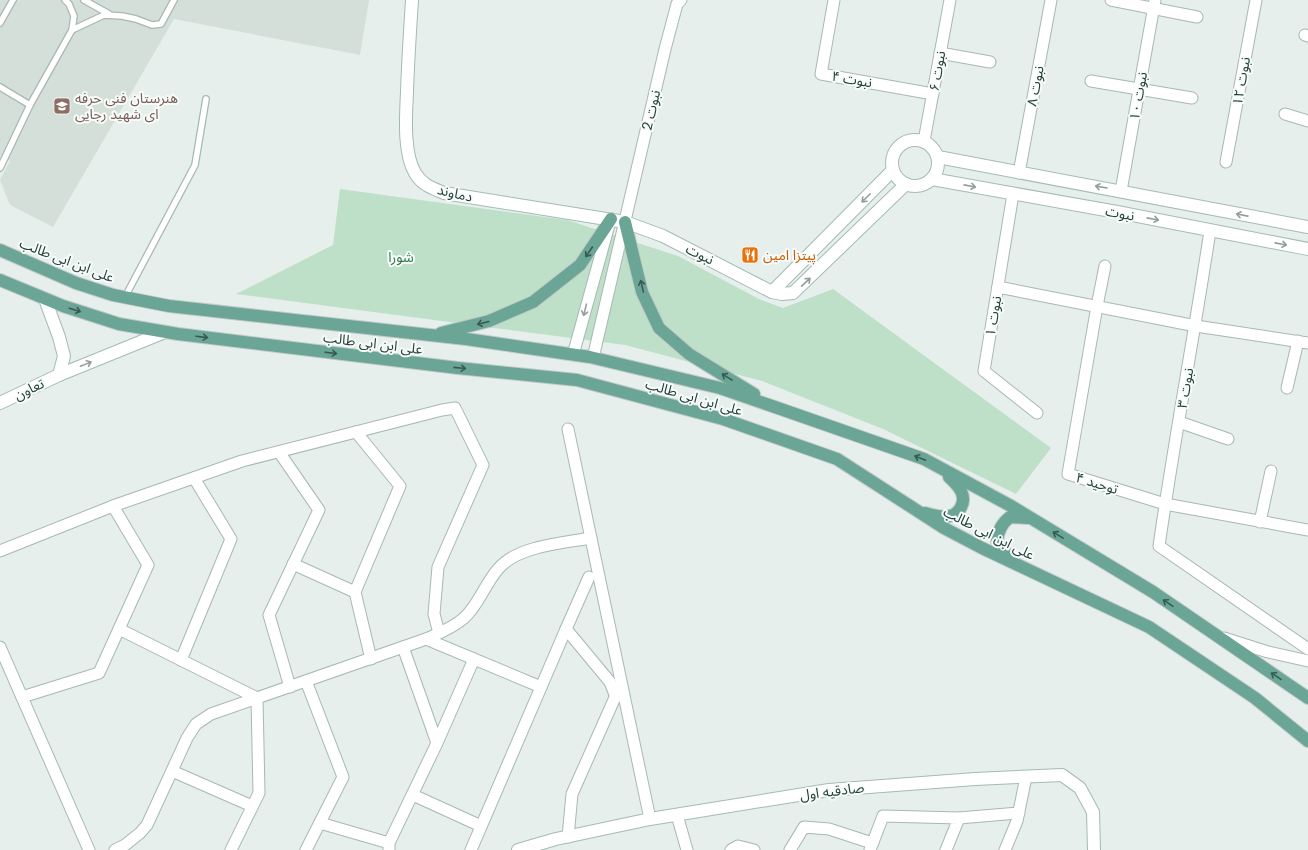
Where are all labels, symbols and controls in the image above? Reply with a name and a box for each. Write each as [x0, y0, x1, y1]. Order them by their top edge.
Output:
street label: نبوت ۶ [924, 49, 950, 93]
street label: نبوت ۱۲ [1227, 55, 1255, 107]
street label: نبوت ۸ [1021, 64, 1049, 108]
street label: نبوت ۴ [830, 66, 874, 92]
street label: نبوت ۱۰ [1124, 70, 1152, 122]
place label: هنرستان فنی حرفه ای شهید رجایی [75, 88, 178, 124]
street label: نبوت 2 [637, 88, 665, 132]
school or university icon: هنرستان فنی حرفه ای شهید رجایی [52, 96, 72, 116]
street label: دماوند [435, 179, 475, 207]
one-way arrow [963, 182, 976, 190]
one-way arrow [1095, 183, 1108, 191]
one-way arrow [861, 193, 870, 203]
street label: نبوت [1104, 200, 1136, 226]
one-way arrow [1236, 211, 1249, 219]
one-way arrow [1146, 216, 1159, 224]
street label: علی ابن ابی طالب [17, 233, 117, 287]
street label: نبوت [683, 239, 718, 269]
one-way arrow [1274, 240, 1287, 248]
restaurant icon: پیتزا امین [740, 245, 760, 265]
place label: پیتزا امین [763, 245, 816, 265]
one-way arrow [585, 246, 593, 257]
park label: شورا [388, 247, 414, 267]
one-way arrow [801, 277, 811, 286]
one-way arrow [637, 280, 645, 293]
street label: نبوت ۱ [980, 294, 1006, 338]
one-way arrow [580, 304, 588, 317]
one-way arrow [68, 307, 81, 314]
one-way arrow [477, 319, 490, 327]
street label: علی ابن ابی طالب [322, 327, 424, 359]
one-way arrow [195, 334, 208, 341]
one-way arrow [324, 349, 337, 357]
one-way arrow [79, 360, 91, 367]
one-way arrow [453, 364, 466, 372]
street label: نبوت ۳ [1172, 366, 1198, 410]
street label: تعاون [11, 373, 47, 405]
one-way arrow [721, 373, 733, 381]
street label: علی ابن ابی طالب [643, 374, 745, 420]
one-way arrow [914, 454, 926, 461]
street label: توحید ۴ [1073, 467, 1121, 499]
street label: علی ابن ابی طالب [940, 501, 1038, 565]
one-way arrow [1052, 530, 1064, 538]
one-way arrow [1163, 599, 1174, 607]
one-way arrow [1271, 672, 1282, 680]
street label: صادقیه اول [799, 777, 866, 805]

